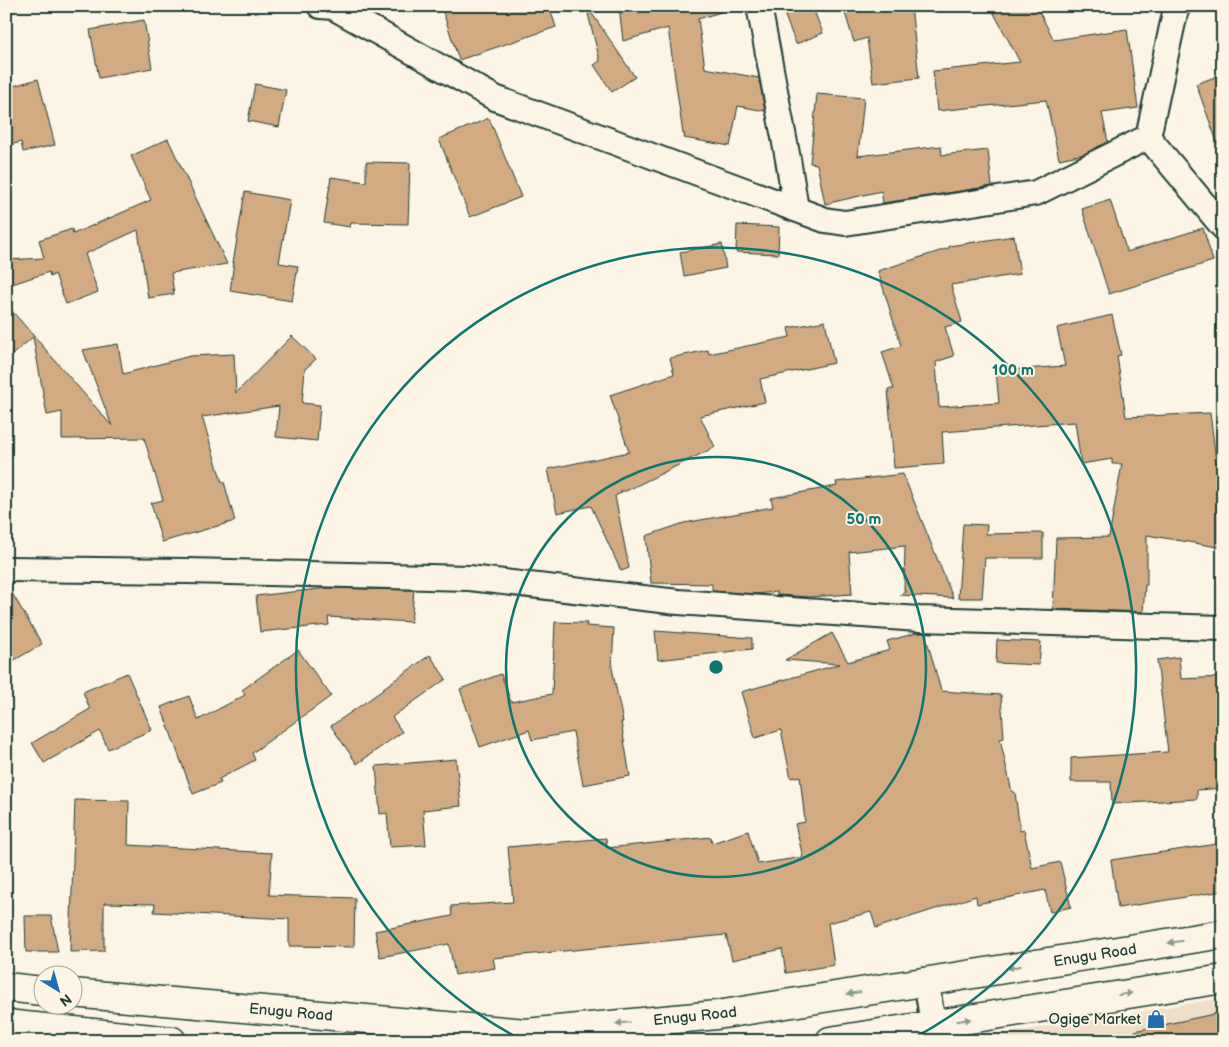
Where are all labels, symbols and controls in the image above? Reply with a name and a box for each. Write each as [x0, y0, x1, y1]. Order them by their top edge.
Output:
text: 100 m [992, 361, 1034, 380]
text: 50 m [847, 510, 882, 529]
centre of rings [707, 658, 725, 676]
one-way arrow [1166, 938, 1182, 946]
street label: Enugu Road [1052, 940, 1138, 971]
north arrow [32, 964, 82, 1014]
one-way arrow [1006, 964, 1022, 972]
one-way arrow [845, 989, 861, 997]
text: N [56, 990, 75, 1010]
one-way arrow [1117, 990, 1133, 998]
street label: Enugu Road [248, 999, 334, 1026]
street label: Enugu Road [652, 1003, 738, 1030]
shop icon: Ogige Market [1145, 1008, 1167, 1030]
place label: Ogige Market [1049, 1010, 1141, 1029]
one-way arrow [957, 1015, 973, 1023]
one-way arrow [615, 1020, 631, 1028]

